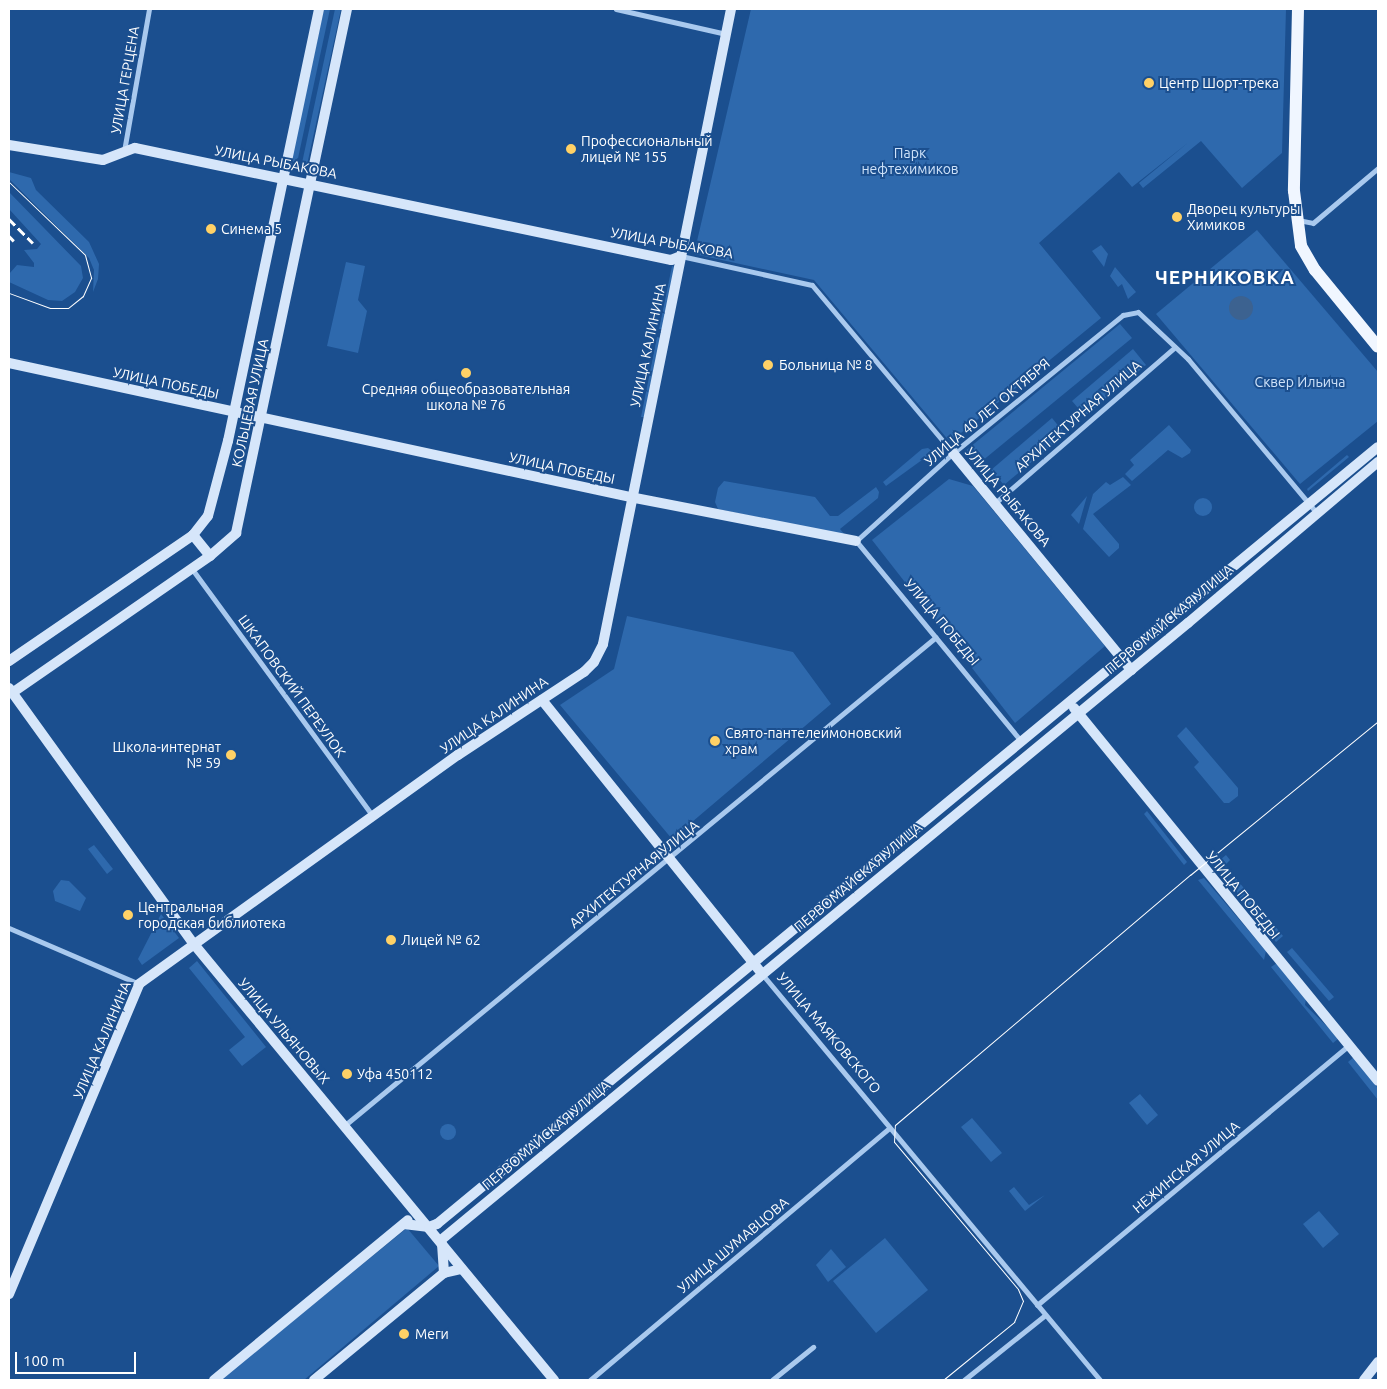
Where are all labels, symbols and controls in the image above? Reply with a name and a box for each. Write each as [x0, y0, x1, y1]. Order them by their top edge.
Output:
street label: УЛИЦА ГЕРЦЕНА [107, 25, 143, 135]
place label: Центр Шорт-трека [1159, 75, 1279, 91]
marker: Центр Шорт-трека [1143, 77, 1155, 89]
place label: Профессиональный лицей № 155 [581, 133, 713, 166]
street label: УЛИЦА РЫБАКОВА [213, 142, 339, 182]
marker: Профессиональный лицей № 155 [565, 143, 577, 155]
park label: Парк нефтехимиков [861, 145, 959, 178]
place label: Дворец культуры Химиков [1187, 201, 1301, 233]
marker: Дворец культуры Химиков [1171, 211, 1183, 223]
place label: Синема 5 [221, 221, 282, 237]
marker: Синема 5 [205, 223, 217, 235]
street label: УЛИЦА РЫБАКОВА [609, 224, 735, 262]
district label: ЧЕРНИКОВКА [1154, 267, 1296, 289]
street label: УЛИЦА КАЛИНИНА [627, 282, 669, 408]
street label: КОЛЬЦЕВАЯ УЛИЦА [228, 337, 272, 469]
street label: УЛИЦА 40 ЛЕТ ОКТЯБРЯ [921, 355, 1053, 469]
place label: Больница № 8 [779, 357, 873, 373]
street label: АРХИТЕКТУРНАЯ УЛИЦА [1011, 357, 1145, 475]
marker: Больница № 8 [761, 358, 775, 372]
street label: УЛИЦА ПОБЕДЫ [112, 364, 220, 402]
marker: Средняя общеобразовательная школа № 76 [460, 367, 472, 379]
park label: Сквер Ильича [1255, 374, 1345, 390]
place label: Средняя общеобразовательная школа № 76 [362, 381, 570, 414]
street label: УЛИЦА РЫБАКОВА [962, 444, 1054, 550]
street label: УЛИЦА ПОБЕДЫ [508, 449, 616, 487]
street label: ПЕРВОМАЙСКАЯ УЛИЦА [1102, 561, 1236, 677]
street label: УЛИЦА ПОБЕДЫ [901, 575, 983, 669]
street label: ШКАПОВСКИЙ ПЕРЕУЛОК [235, 612, 349, 760]
street label: УЛИЦА КАЛИНИНА [437, 673, 551, 757]
place label: Свято-пантелеимоновский храм [725, 725, 902, 758]
marker: Свято-пантелеимоновский храм [709, 735, 721, 747]
place label: Школа-интернат № 59 [113, 739, 221, 772]
marker: Школа-интернат № 59 [225, 749, 237, 761]
street label: АРХИТЕКТУРНАЯ УЛИЦА [566, 817, 702, 931]
street label: ПЕРВОМАЙСКАЯ УЛИЦА [791, 819, 925, 935]
street label: УЛИЦА ПОБЕДЫ [1203, 848, 1283, 942]
place label: Центральная городская библиотека [138, 899, 286, 932]
marker: Центральная городская библиотека [122, 909, 134, 921]
place label: Лицей № 62 [401, 932, 481, 948]
marker: Лицей № 62 [385, 934, 397, 946]
street label: УЛИЦА МАЯКОВСКОГО [773, 969, 885, 1097]
street label: УЛИЦА УЛЬЯНОВЫХ [235, 975, 333, 1087]
street label: УЛИЦА КАЛИНИНА [70, 979, 134, 1101]
place label: Уфа 450112 [357, 1066, 433, 1082]
marker: Уфа 450112 [341, 1068, 353, 1080]
street label: ПЕРВОМАЙСКАЯ УЛИЦА [479, 1077, 613, 1193]
street label: НЕЖИНСКАЯ УЛИЦА [1129, 1117, 1243, 1217]
street label: УЛИЦА ШУМАВЦОВА [674, 1194, 792, 1296]
place label: Меги [415, 1326, 449, 1342]
marker: Меги [397, 1327, 411, 1341]
scale bar [18, 1342, 139, 1374]
text: 100 m [23, 1352, 65, 1369]

